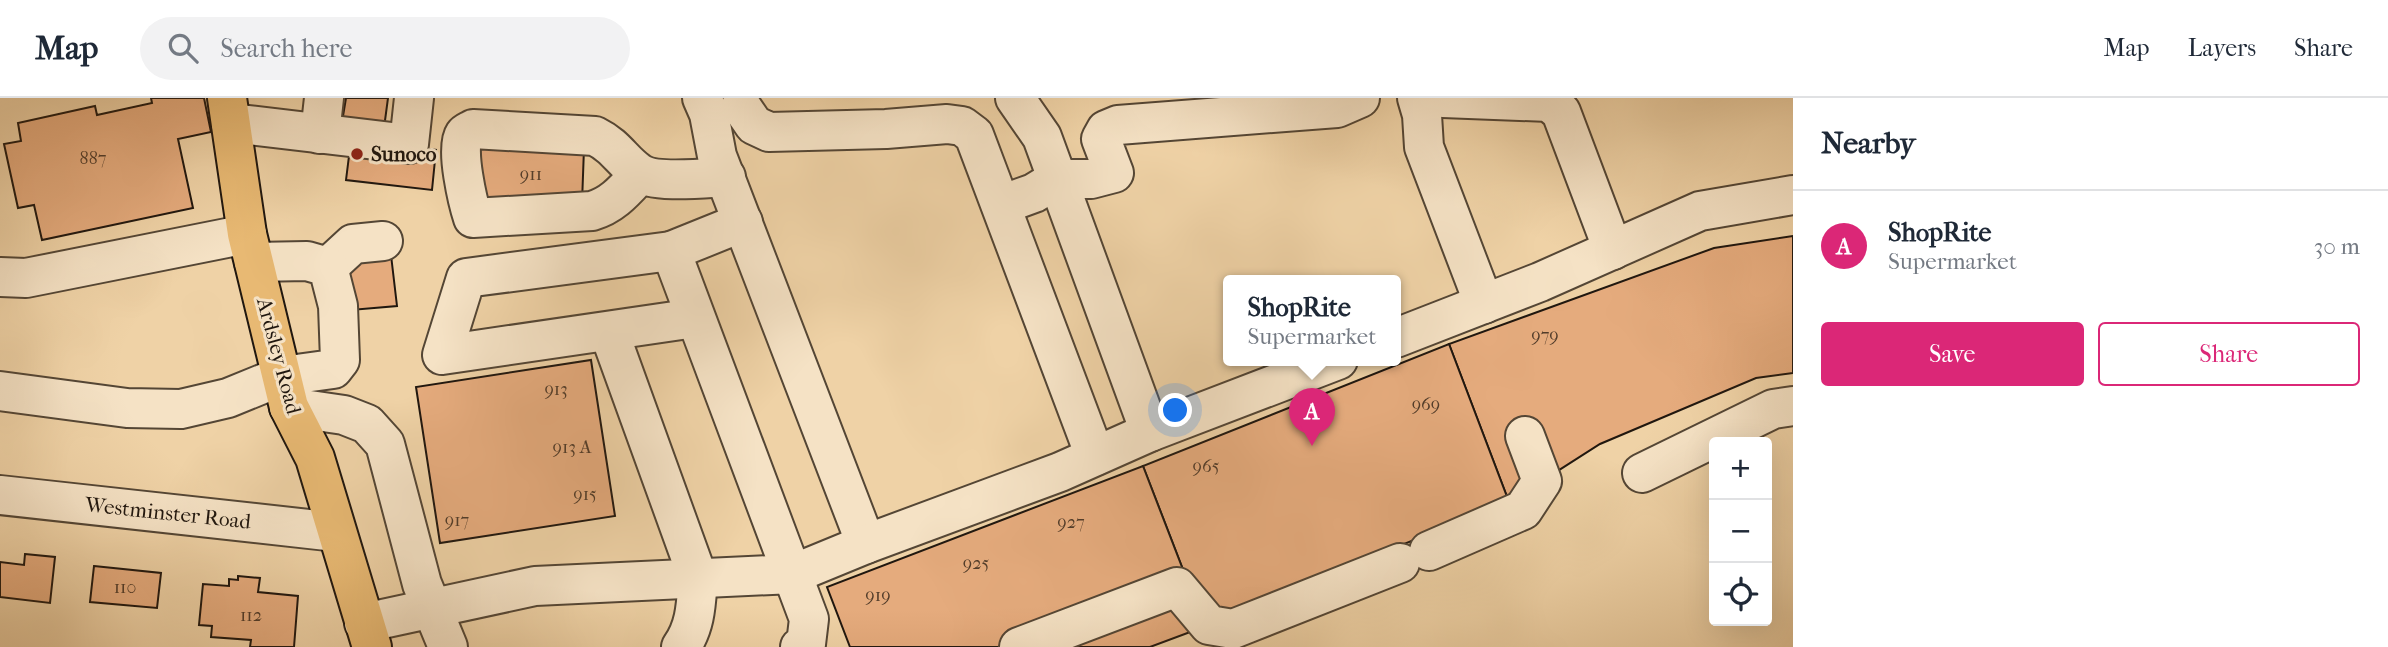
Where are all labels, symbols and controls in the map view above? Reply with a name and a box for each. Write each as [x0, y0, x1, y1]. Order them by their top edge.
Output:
search box [140, 17, 630, 80]
text: Map [35, 29, 98, 68]
icon: search [164, 29, 202, 67]
text: Search here [220, 33, 352, 64]
text: Map [2104, 34, 2150, 62]
text: Layers [2188, 34, 2256, 62]
text: Share [2294, 34, 2353, 62]
text: Nearby [1821, 126, 1916, 161]
place label: Sunoco [371, 142, 437, 166]
marker: Sunoco [349, 146, 365, 162]
house number: 887 [80, 148, 107, 169]
house number: 911 [520, 164, 542, 185]
text: ShopRite [1888, 217, 1991, 248]
text: A [1837, 233, 1851, 260]
text: 30 m [2314, 233, 2360, 260]
text: Supermarket [1888, 248, 2017, 275]
popup [1223, 275, 1401, 366]
text: ShopRite [1248, 292, 1351, 323]
street label: Ardsley Road [252, 294, 306, 417]
button: Save [1821, 322, 2084, 386]
button: Share [2098, 322, 2360, 386]
text: Supermarket [1248, 323, 1376, 350]
house number: 979 [1531, 325, 1559, 346]
house number: 913 [544, 379, 568, 400]
pin: A [1289, 388, 1335, 446]
your location [1158, 393, 1192, 427]
house number: 969 [1412, 394, 1440, 415]
house number: 913 A [553, 437, 592, 458]
map controls [1709, 437, 1772, 626]
button: + [1709, 437, 1772, 500]
house number: 965 [1193, 456, 1220, 477]
house number: 915 [573, 484, 597, 505]
street label: Westminster Road [83, 492, 253, 534]
button: − [1709, 500, 1772, 563]
house number: 917 [445, 510, 470, 531]
house number: 927 [1057, 512, 1085, 533]
house number: 925 [963, 553, 989, 574]
button: locate [1709, 563, 1772, 626]
house number: 110 [114, 577, 136, 598]
house number: 919 [865, 585, 891, 606]
house number: 112 [240, 605, 262, 626]

